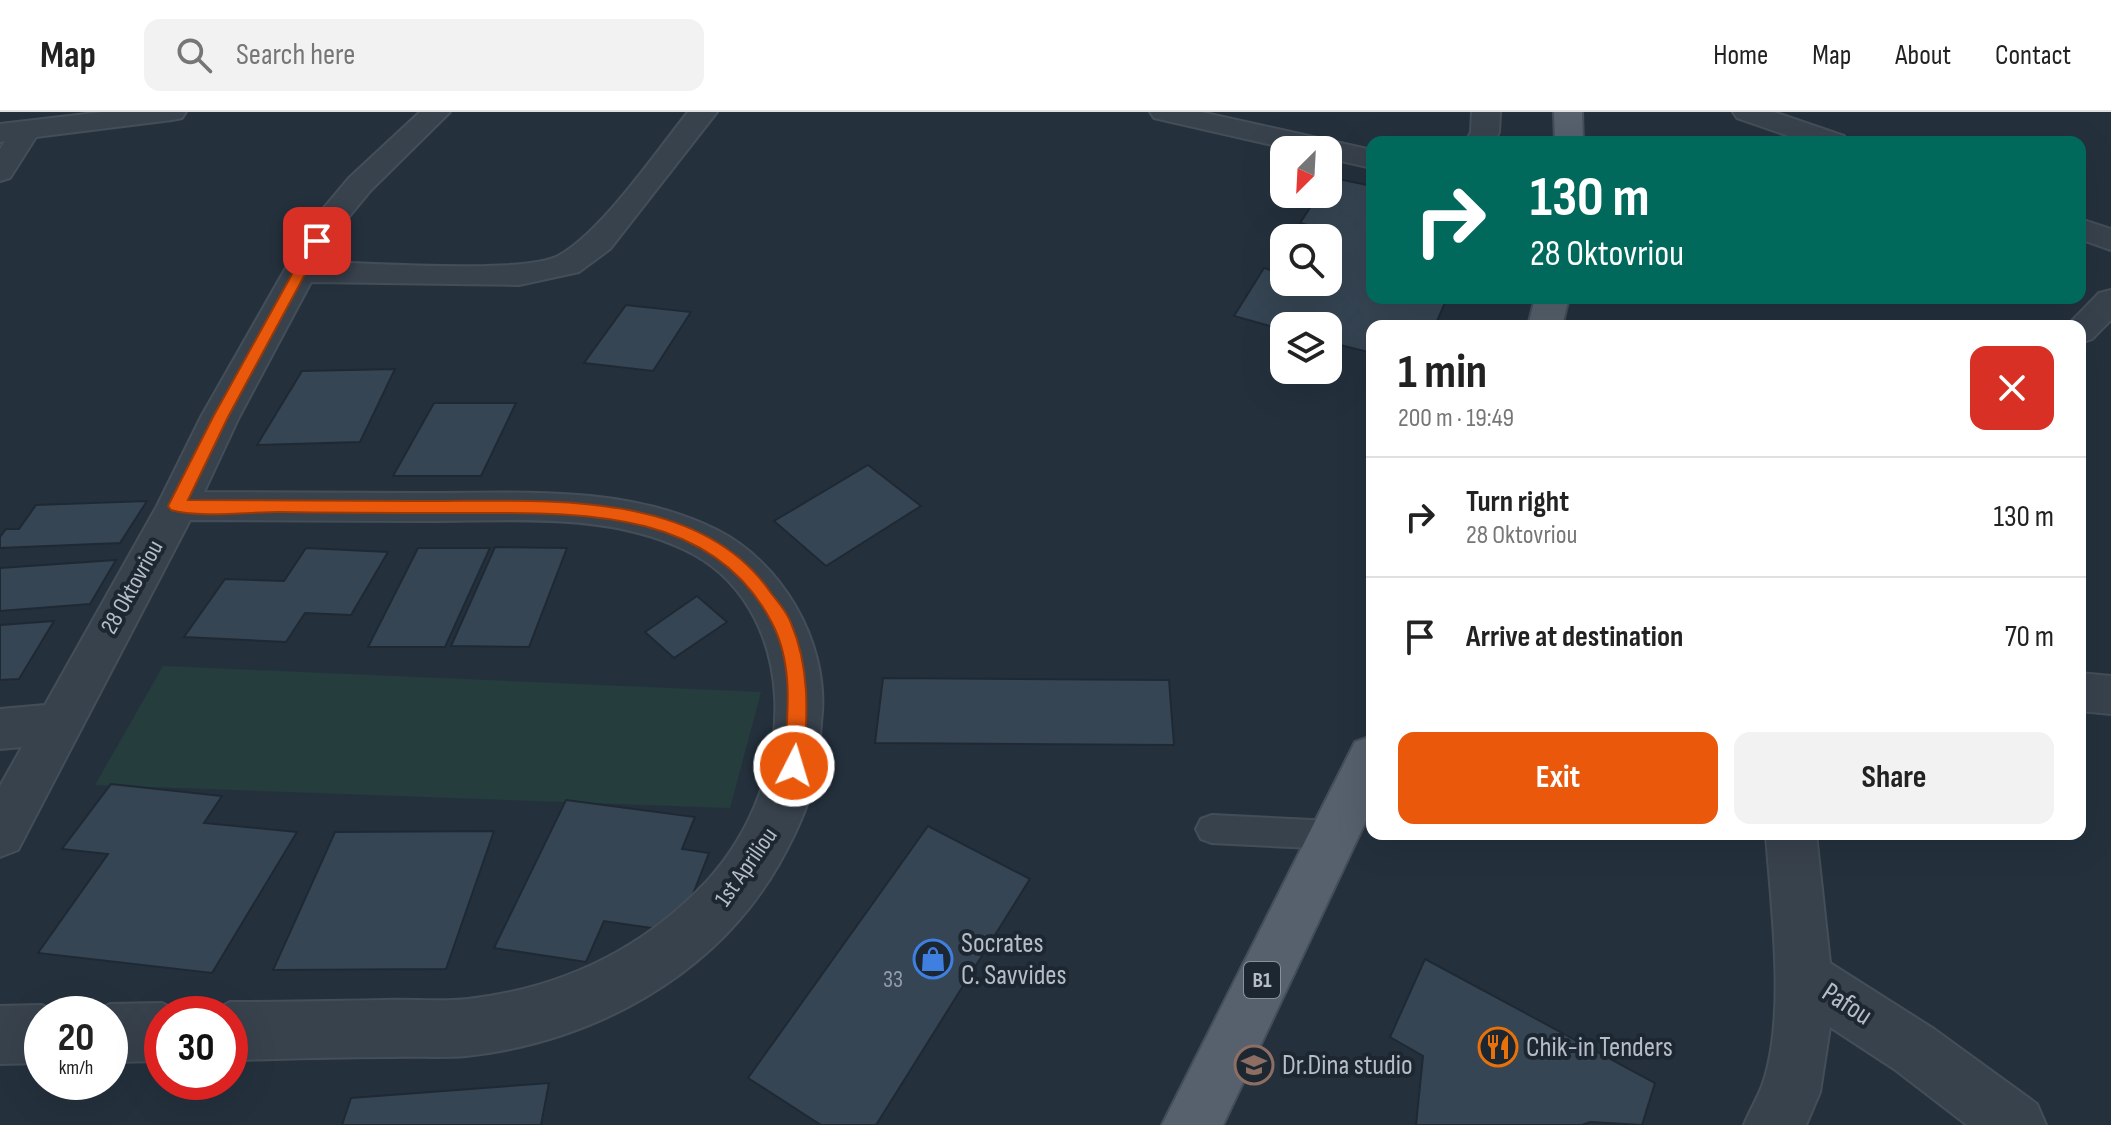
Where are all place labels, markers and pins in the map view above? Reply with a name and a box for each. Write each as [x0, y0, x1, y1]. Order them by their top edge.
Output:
pin [283, 207, 351, 275]
place label: Socrates C. Savvides [961, 927, 1067, 992]
shop icon: Socrates C. Savvides [912, 938, 954, 980]
restaurant icon: Chik-in Tenders [1477, 1026, 1519, 1068]
place label: Chik-in Tenders [1526, 1031, 1673, 1064]
school or university icon: Dr.Dina studio [1233, 1044, 1275, 1086]
place label: Dr.Dina studio [1282, 1049, 1413, 1082]

